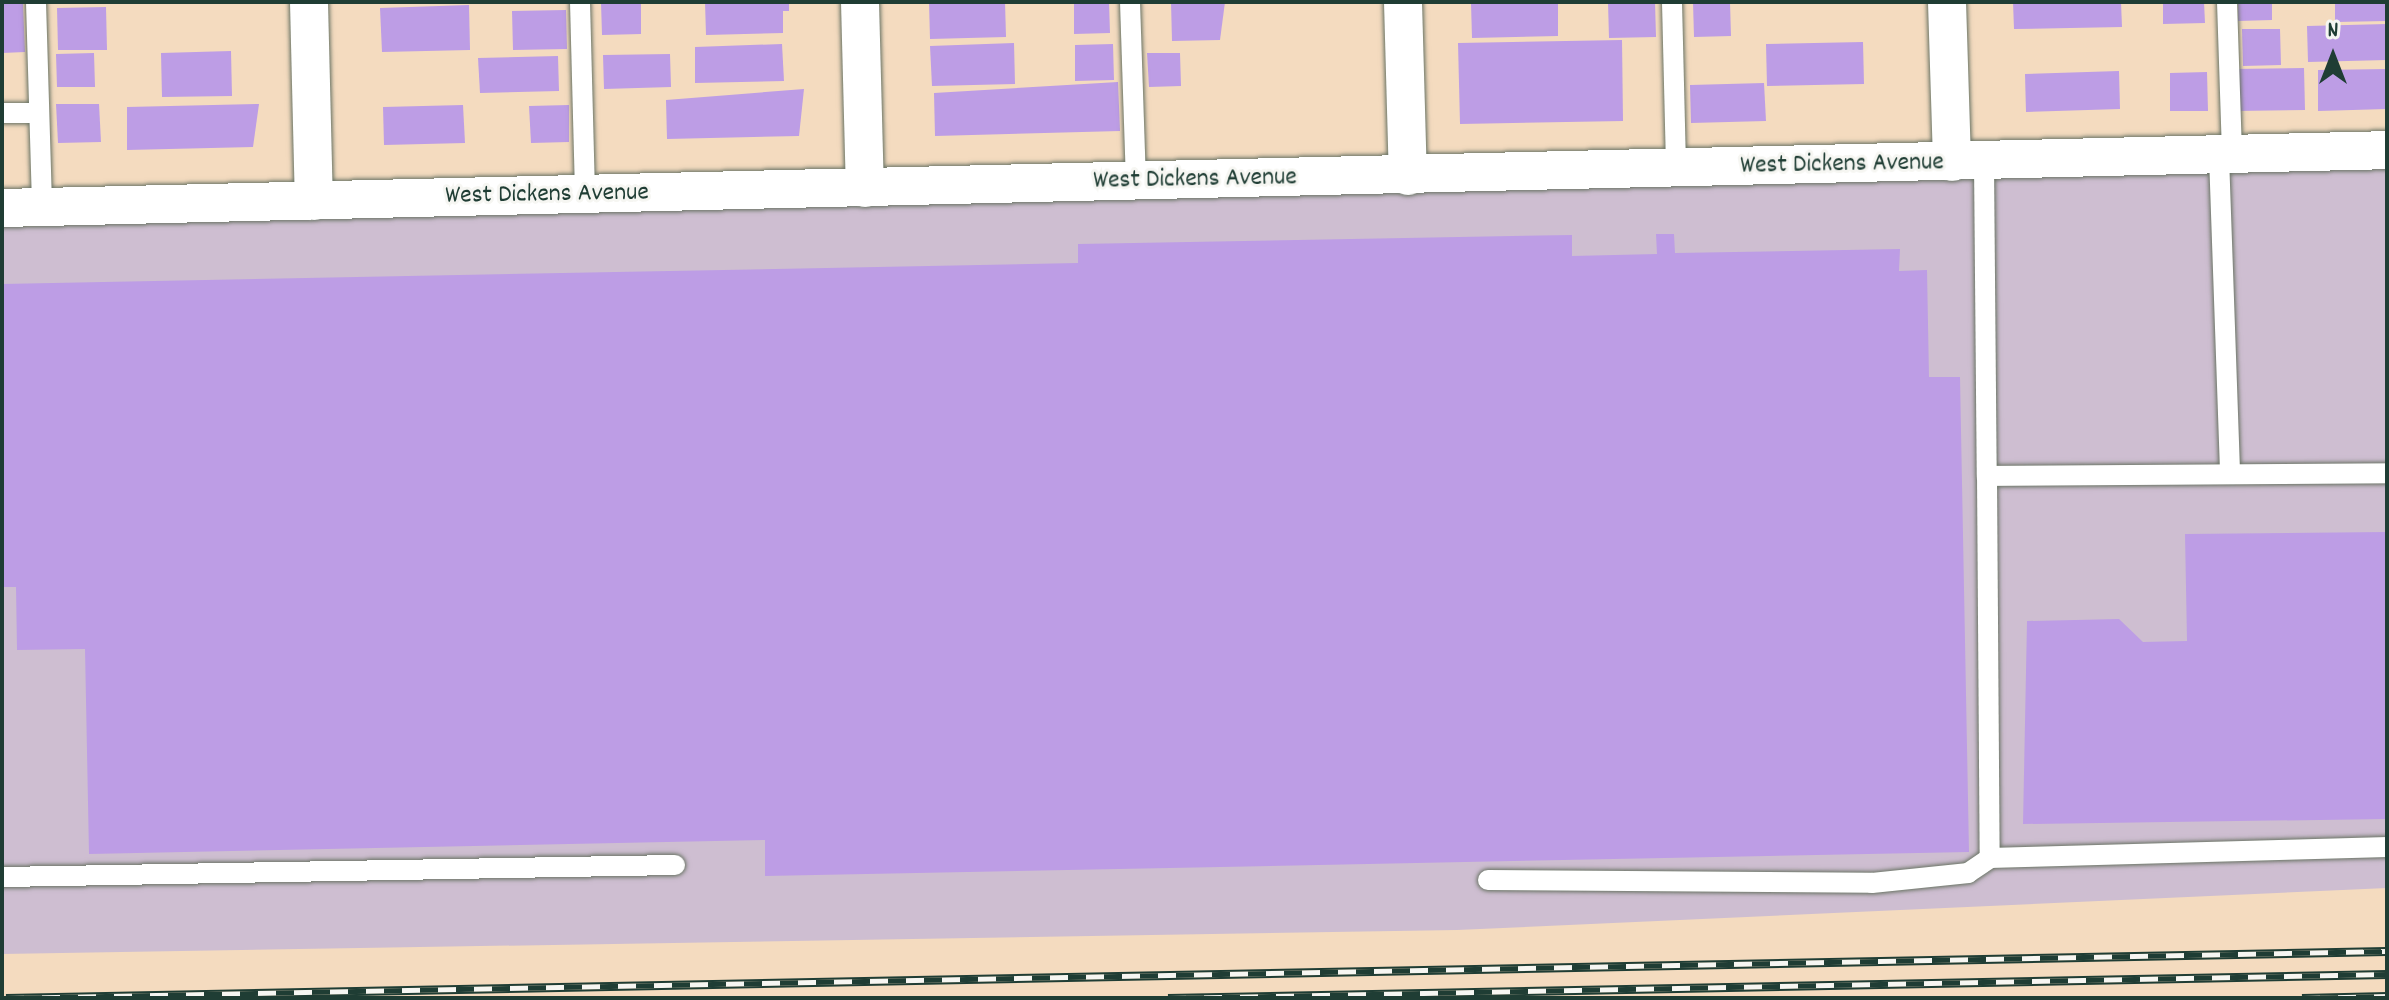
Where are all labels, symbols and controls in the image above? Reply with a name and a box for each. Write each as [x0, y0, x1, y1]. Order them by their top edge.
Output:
north arrow [2293, 16, 2373, 96]
text: N [2328, 16, 2338, 47]
street label: West Dickens Avenue [1740, 148, 1944, 182]
street label: West Dickens Avenue [1093, 163, 1297, 197]
street label: West Dickens Avenue [445, 178, 649, 212]

